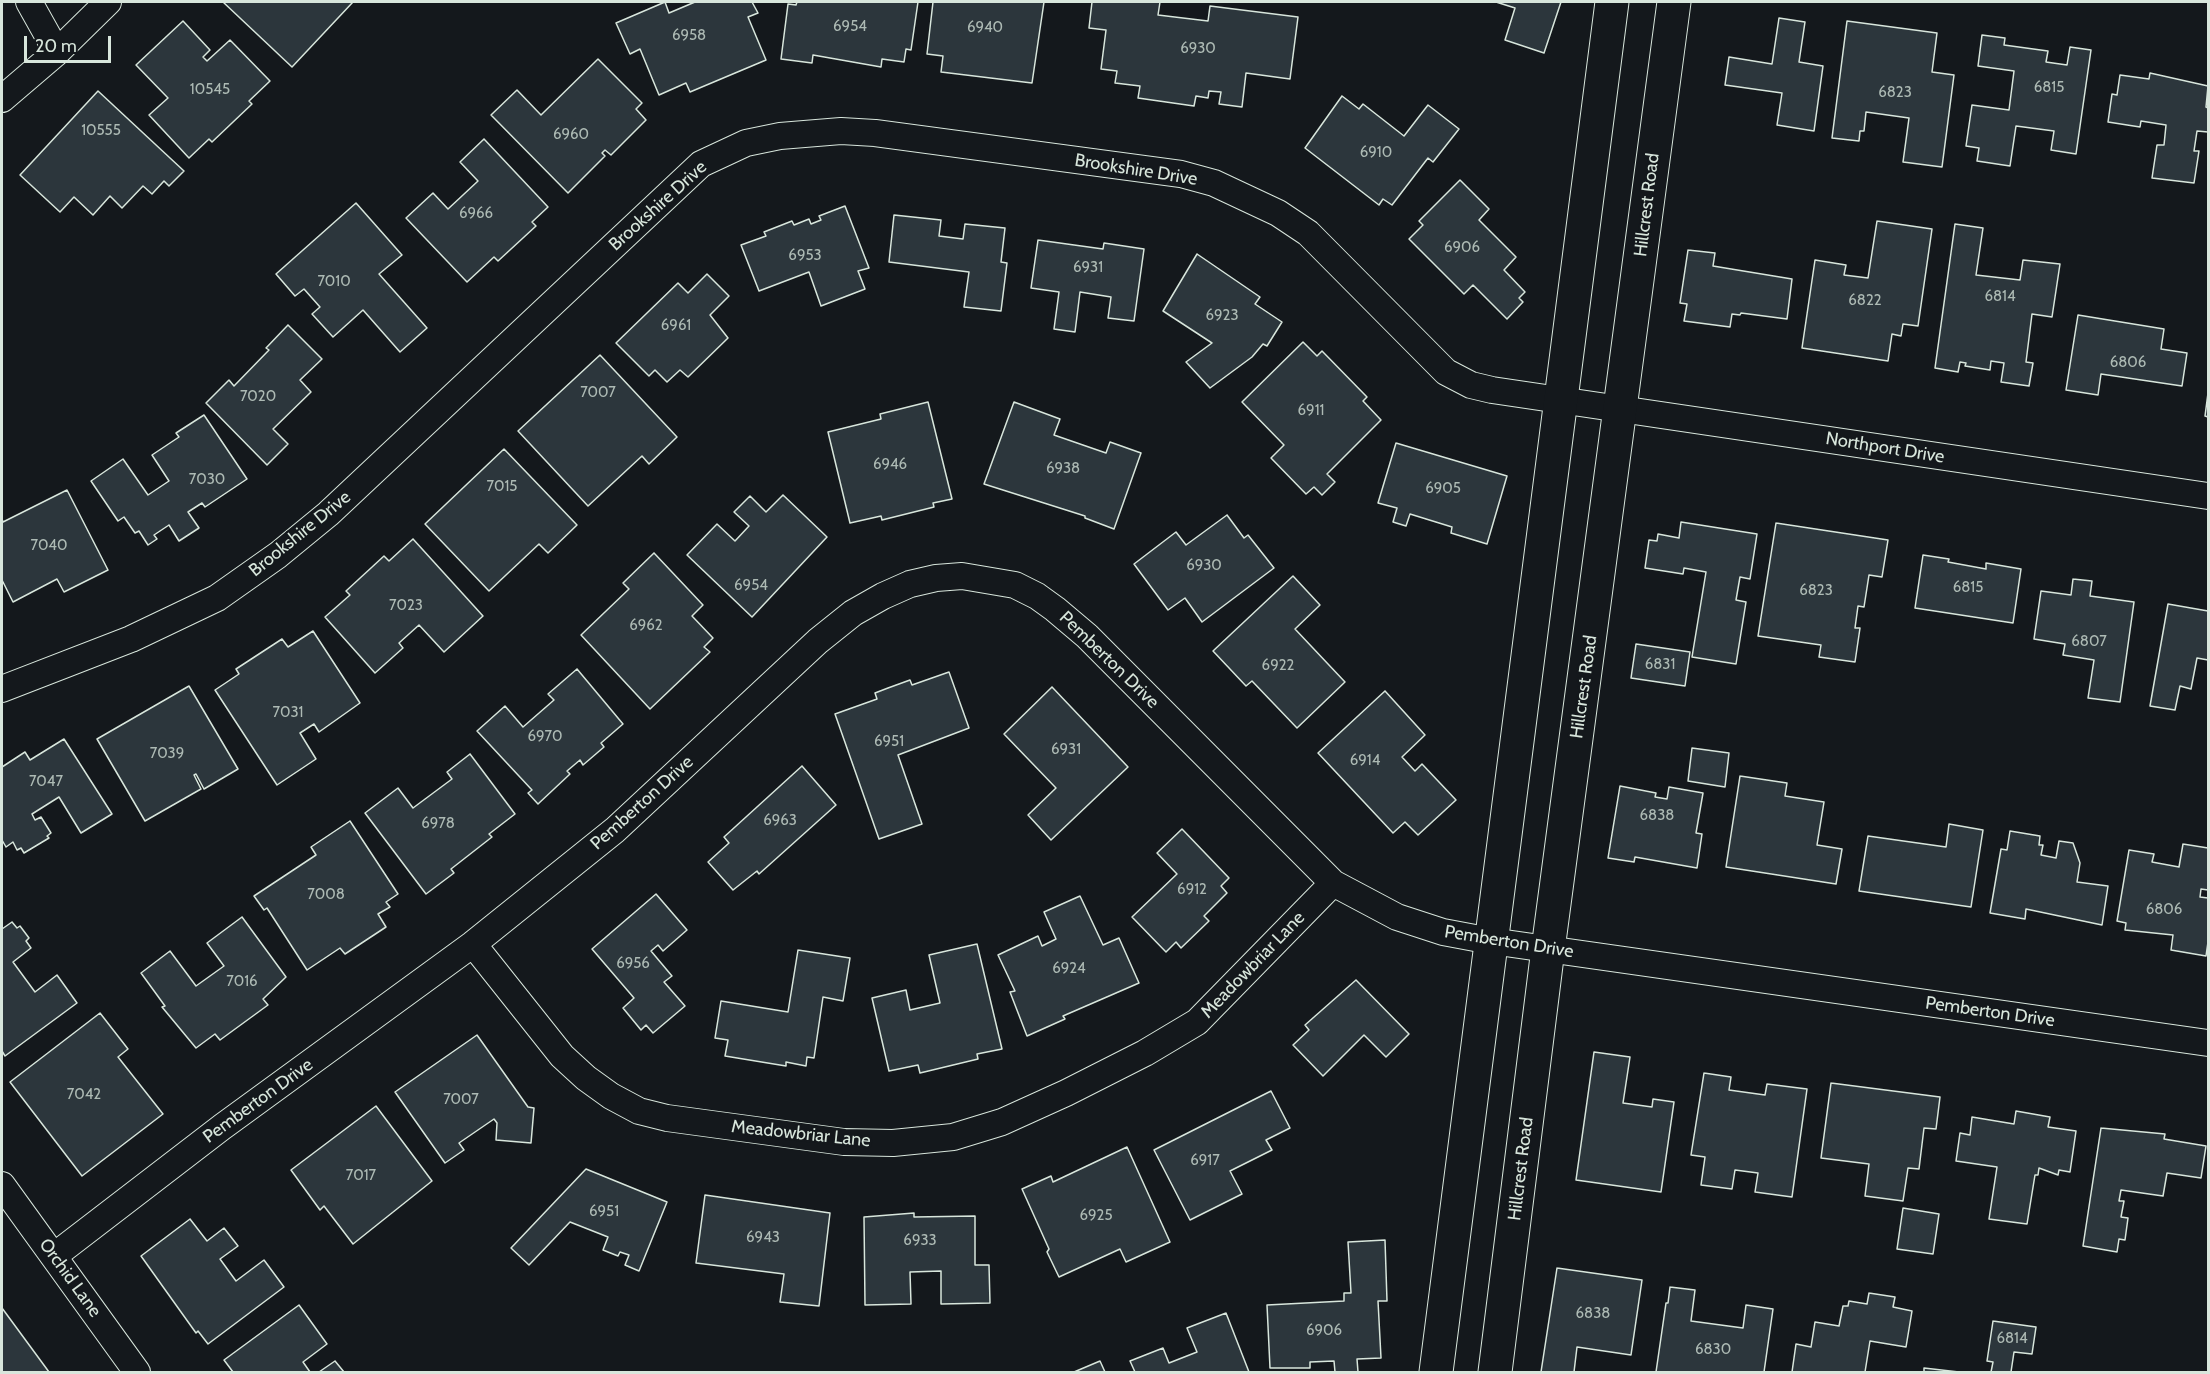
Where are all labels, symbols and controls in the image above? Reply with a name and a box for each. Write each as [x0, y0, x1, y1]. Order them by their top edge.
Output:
house number: 6954 [833, 18, 867, 36]
house number: 6940 [967, 19, 1003, 37]
scale bar [27, 24, 114, 62]
house number: 6958 [672, 27, 706, 45]
text: 20 m [35, 35, 77, 57]
house number: 6930 [1180, 40, 1216, 58]
house number: 6815 [2034, 79, 2064, 97]
house number: 10545 [190, 81, 230, 99]
house number: 6823 [1878, 84, 1912, 102]
house number: 10555 [81, 122, 121, 140]
house number: 6960 [553, 126, 589, 144]
house number: 6910 [1360, 144, 1392, 162]
street label: Brookshire Drive [1073, 150, 1199, 190]
street label: Hillcrest Road [1630, 152, 1664, 258]
street label: Brookshire Drive [605, 156, 711, 256]
house number: 6966 [459, 205, 493, 223]
house number: 6906 [1444, 239, 1480, 257]
house number: 6953 [788, 247, 822, 265]
house number: 6931 [1073, 259, 1103, 277]
house number: 7010 [317, 273, 351, 291]
house number: 6814 [1984, 288, 2016, 306]
house number: 6822 [1848, 292, 1882, 310]
house number: 6923 [1205, 307, 1239, 325]
house number: 6961 [661, 317, 691, 335]
house number: 6806 [2110, 354, 2146, 372]
house number: 7007 [580, 384, 616, 402]
house number: 7020 [240, 388, 276, 406]
house number: 6911 [1298, 402, 1324, 420]
street label: Northport Drive [1824, 428, 1946, 468]
house number: 6946 [873, 456, 907, 474]
house number: 6938 [1046, 460, 1080, 478]
house number: 7030 [189, 471, 225, 489]
house number: 7015 [487, 478, 517, 496]
house number: 6905 [1425, 480, 1461, 498]
street label: Brookshire Drive [245, 487, 355, 581]
house number: 7040 [30, 537, 68, 555]
house number: 6930 [1186, 557, 1222, 575]
house number: 6954 [734, 577, 768, 595]
house number: 6815 [1953, 579, 1983, 597]
house number: 6823 [1799, 582, 1833, 600]
house number: 7023 [389, 597, 423, 615]
street label: Pemberton Drive [1055, 607, 1163, 713]
house number: 6962 [629, 617, 663, 635]
house number: 6807 [2071, 633, 2107, 651]
street label: Hillcrest Road [1566, 634, 1602, 740]
house number: 6831 [1645, 656, 1675, 674]
house number: 6922 [1262, 657, 1294, 675]
house number: 7031 [273, 704, 303, 722]
house number: 6970 [528, 728, 562, 746]
house number: 6951 [874, 733, 904, 751]
house number: 6931 [1051, 741, 1081, 759]
house number: 7039 [150, 745, 184, 763]
street label: Pemberton Drive [586, 751, 698, 855]
house number: 6914 [1350, 752, 1380, 770]
house number: 7047 [29, 773, 63, 791]
house number: 6838 [1640, 807, 1674, 825]
house number: 6963 [763, 812, 797, 830]
house number: 6978 [421, 815, 455, 833]
house number: 6912 [1177, 881, 1207, 899]
house number: 7008 [307, 886, 345, 904]
house number: 6806 [2146, 901, 2182, 919]
street label: Meadowbriar Lane [1197, 907, 1309, 1023]
street label: Pemberton Drive [1443, 921, 1575, 963]
house number: 6956 [616, 955, 650, 973]
house number: 6924 [1052, 960, 1086, 978]
house number: 7016 [226, 973, 258, 991]
street label: Pemberton Drive [1924, 992, 2056, 1032]
street label: Pemberton Drive [199, 1054, 317, 1148]
house number: 7042 [67, 1086, 101, 1104]
house number: 7007 [443, 1091, 479, 1109]
street label: Meadowbriar Lane [730, 1116, 872, 1152]
street label: Hillcrest Road [1504, 1116, 1538, 1222]
house number: 6917 [1190, 1152, 1220, 1170]
house number: 7017 [346, 1167, 376, 1185]
house number: 6951 [589, 1203, 619, 1221]
house number: 6925 [1079, 1207, 1113, 1225]
house number: 6943 [746, 1229, 780, 1247]
house number: 6933 [903, 1232, 937, 1250]
street label: Orchid Lane [34, 1234, 106, 1322]
house number: 6838 [1576, 1305, 1610, 1323]
house number: 6906 [1306, 1322, 1342, 1340]
house number: 6814 [1996, 1330, 2028, 1348]
house number: 6830 [1695, 1341, 1731, 1359]

